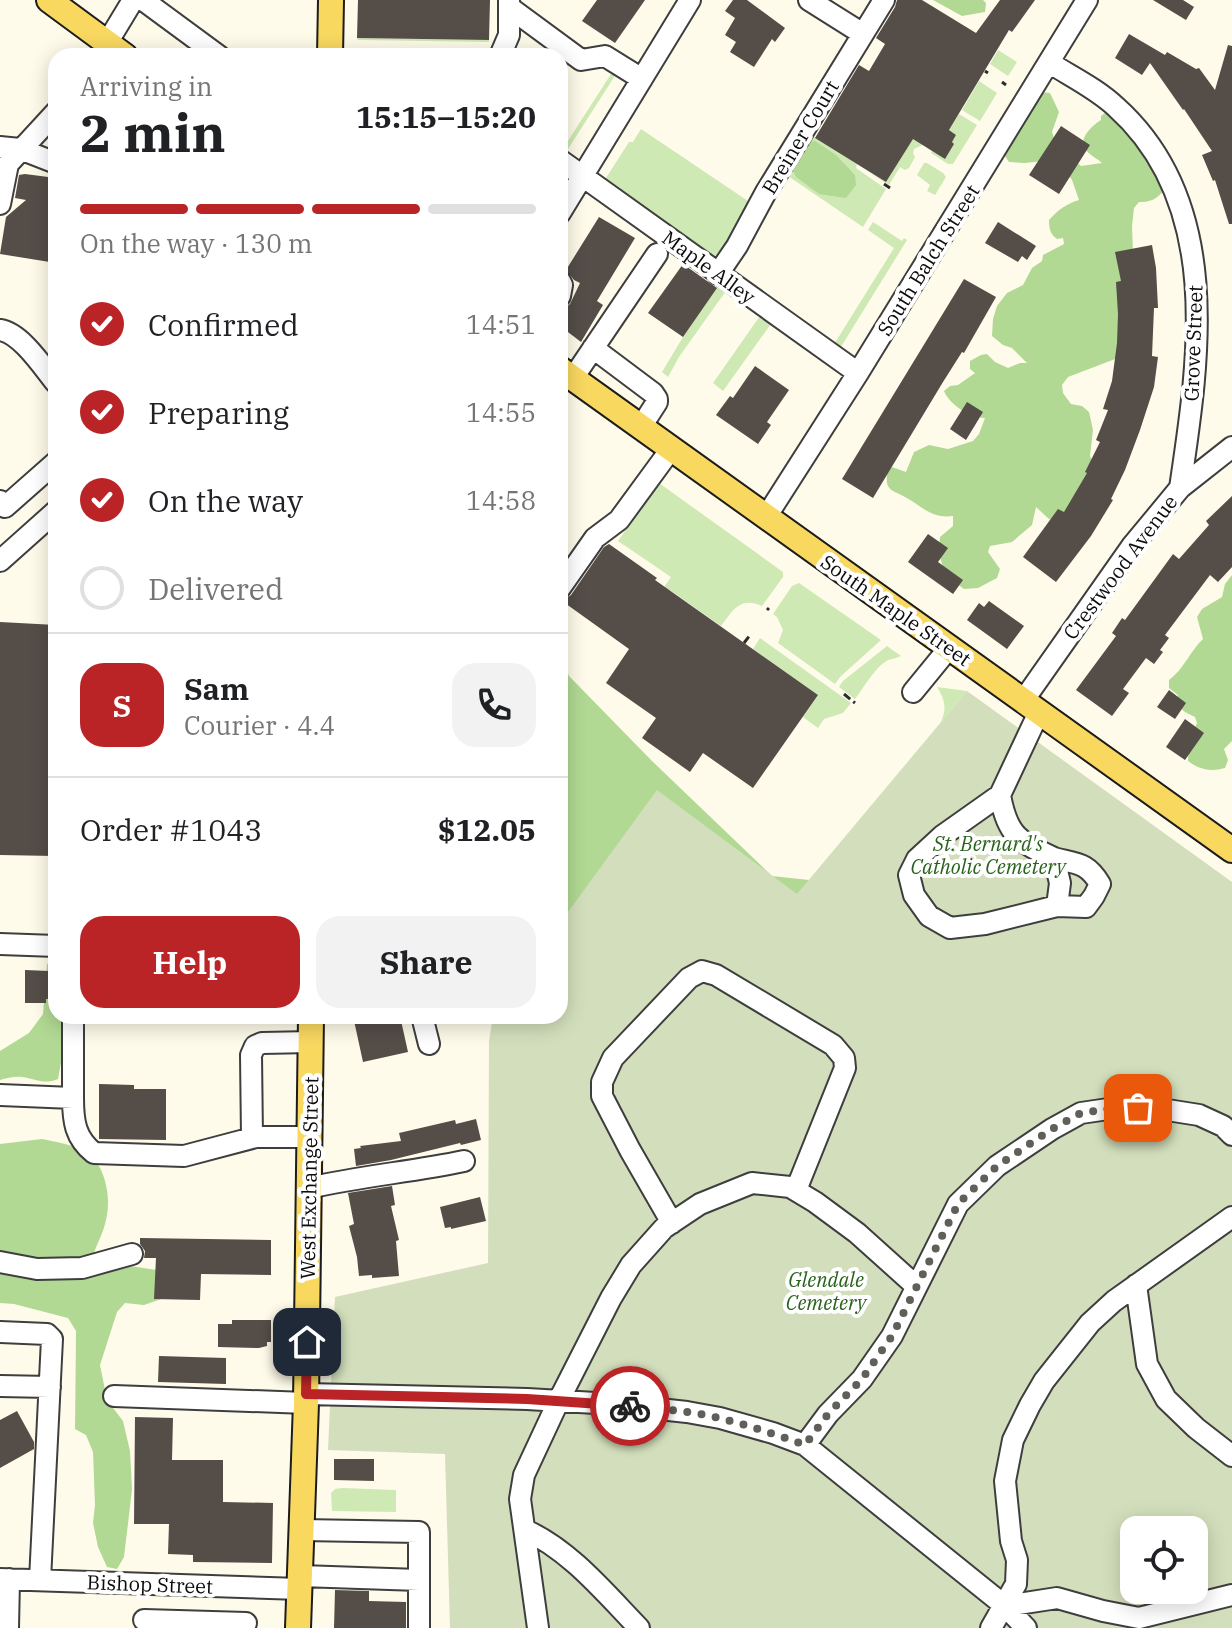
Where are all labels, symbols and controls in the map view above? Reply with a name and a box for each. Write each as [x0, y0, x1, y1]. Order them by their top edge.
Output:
text: Arriving in [80, 69, 213, 103]
street label: Breiner Court [755, 75, 845, 199]
text: 15:15–15:20 [356, 97, 536, 136]
text: 2 min [80, 99, 226, 166]
street label: South Balch Street [871, 179, 985, 341]
street label: Maple Alley [657, 224, 761, 310]
text: On the way · 130 m [80, 226, 313, 260]
street label: Grove Street [1177, 284, 1209, 402]
icon: check [80, 302, 124, 346]
text: Confirmed [148, 305, 299, 344]
text: 14:51 [466, 307, 536, 341]
icon: check [80, 390, 124, 434]
text: Preparing [148, 393, 289, 432]
text: 14:55 [466, 395, 536, 429]
icon: check [80, 478, 124, 522]
text: On the way [148, 481, 303, 520]
text: 14:58 [466, 483, 536, 517]
street label: Crestwood Avenue [1057, 489, 1183, 645]
street label: South Maple Street [815, 548, 977, 672]
text: Delivered [148, 569, 283, 608]
button: phone [452, 663, 536, 747]
text: Sam [184, 669, 249, 708]
text: S [113, 686, 131, 725]
text: Courier · 4.4 [184, 708, 335, 742]
text: Order #1043 [80, 810, 262, 849]
text: $12.05 [438, 810, 536, 849]
park label: St. Bernard's Catholic Cemetery [910, 830, 1068, 880]
button: Help [80, 916, 300, 1008]
button: Share [316, 916, 536, 1008]
pin [1104, 1074, 1172, 1142]
street label: West Exchange Street [294, 1076, 324, 1280]
icon: bag [1116, 1086, 1160, 1130]
park label: Glendale Cemetery [786, 1266, 868, 1316]
pin [273, 1308, 341, 1376]
icon: home [285, 1320, 329, 1364]
courier [590, 1366, 670, 1446]
icon: bike [608, 1384, 652, 1428]
map controls [1120, 1516, 1208, 1604]
button: locate [1120, 1516, 1208, 1604]
street label: Bishop Street [86, 1568, 214, 1600]

